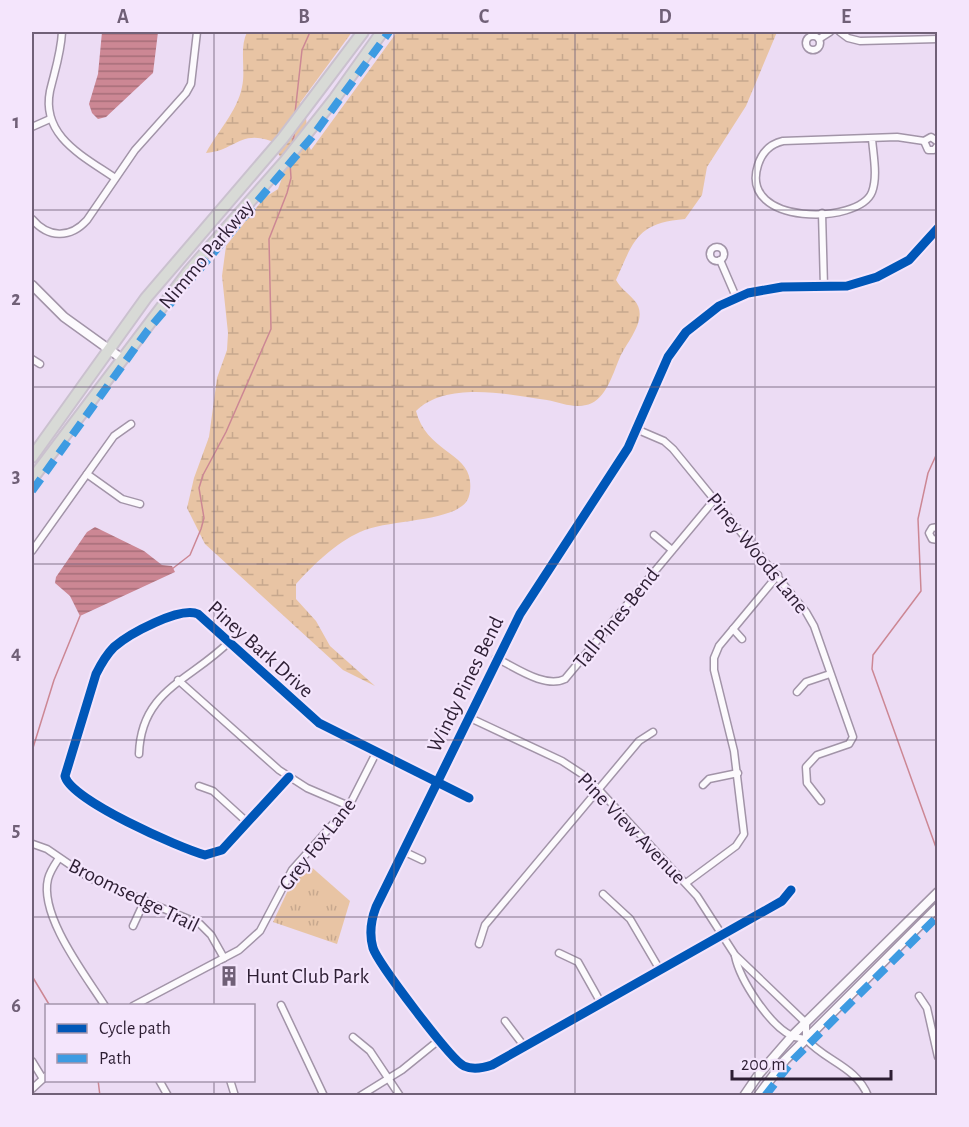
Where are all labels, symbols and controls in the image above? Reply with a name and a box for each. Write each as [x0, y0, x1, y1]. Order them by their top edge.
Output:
text: A [117, 7, 129, 27]
text: B [298, 7, 310, 27]
text: C [479, 7, 490, 27]
text: D [658, 7, 672, 27]
text: E [841, 7, 851, 27]
text: 1 [12, 112, 20, 132]
street label: Nimmo Parkway [155, 196, 258, 313]
text: 2 [11, 289, 21, 309]
text: 3 [12, 466, 20, 486]
street label: Piney Woods Lane [703, 489, 812, 618]
street label: Tall Pines Bend [570, 564, 663, 673]
street label: Piney Bark Drive [204, 597, 317, 702]
street label: Windy Pines Bend [424, 613, 507, 755]
text: 4 [11, 643, 21, 663]
street label: Pine View Avenue [574, 769, 690, 888]
street label: Grey Fox Lane [275, 794, 360, 894]
text: 5 [12, 820, 20, 840]
street label: Broomsedge Trail [65, 855, 202, 936]
building icon: Hunt Club Park [217, 964, 241, 988]
place label: Hunt Club Park [246, 966, 369, 987]
text: 6 [11, 996, 21, 1016]
legend [45, 1004, 255, 1082]
text: Cycle path [99, 1020, 171, 1038]
scale bar [732, 1043, 891, 1081]
text: Path [99, 1050, 131, 1068]
text: 200 m [741, 1056, 786, 1074]

